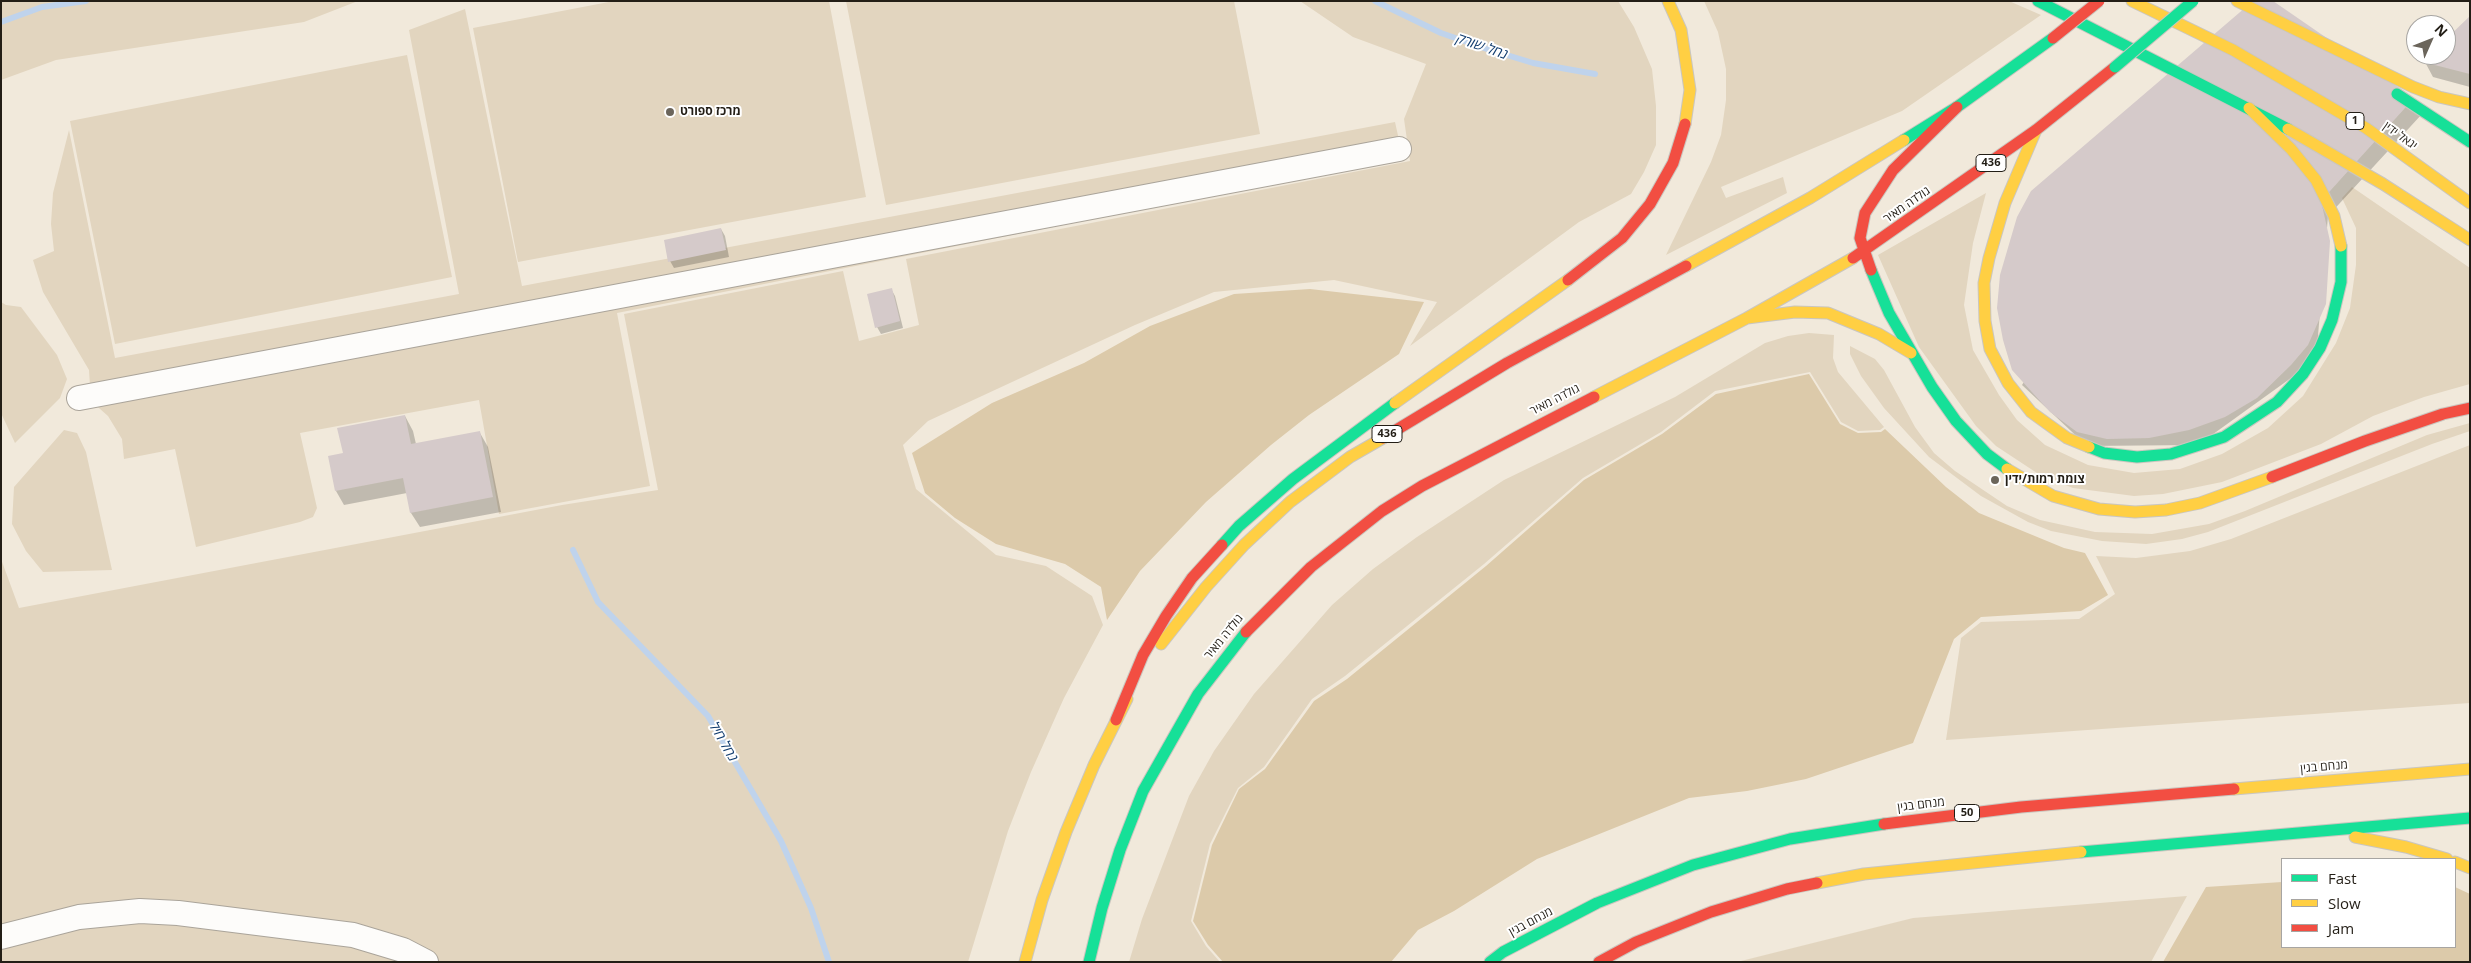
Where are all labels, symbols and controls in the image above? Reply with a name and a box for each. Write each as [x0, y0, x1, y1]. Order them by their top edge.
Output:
north arrow [2406, 15, 2456, 65]
text: N [2431, 19, 2452, 41]
water label: נחל שורק [1454, 30, 1510, 64]
place label: מרכז ספורט [680, 105, 741, 119]
marker: מרכז ספורט [664, 106, 676, 118]
road number: 1 [2346, 112, 2364, 130]
street label: יגאל ידין [2380, 119, 2420, 153]
road number: 436 [1976, 154, 2006, 172]
street label: גולדה מאיר [1881, 184, 1933, 226]
street label: גולדה מאיר [1528, 381, 1582, 419]
road number: 436 [1372, 426, 1402, 442]
place label: צומת רמות/ידין [2005, 473, 2085, 487]
marker: צומת רמות/ידין [1989, 474, 2001, 486]
street label: גולדה מאיר [1201, 612, 1247, 662]
water label: נחל חיל [705, 719, 741, 765]
street label: מנחם בגין [2300, 758, 2348, 776]
street label: מנחם בגין [1896, 795, 1946, 815]
road number: 50 [1954, 804, 1980, 821]
legend [2281, 858, 2456, 948]
text: Fast [2328, 868, 2357, 888]
text: Slow [2328, 893, 2361, 913]
street label: מנחם בגין [1507, 904, 1555, 940]
text: Jam [2328, 918, 2354, 938]

